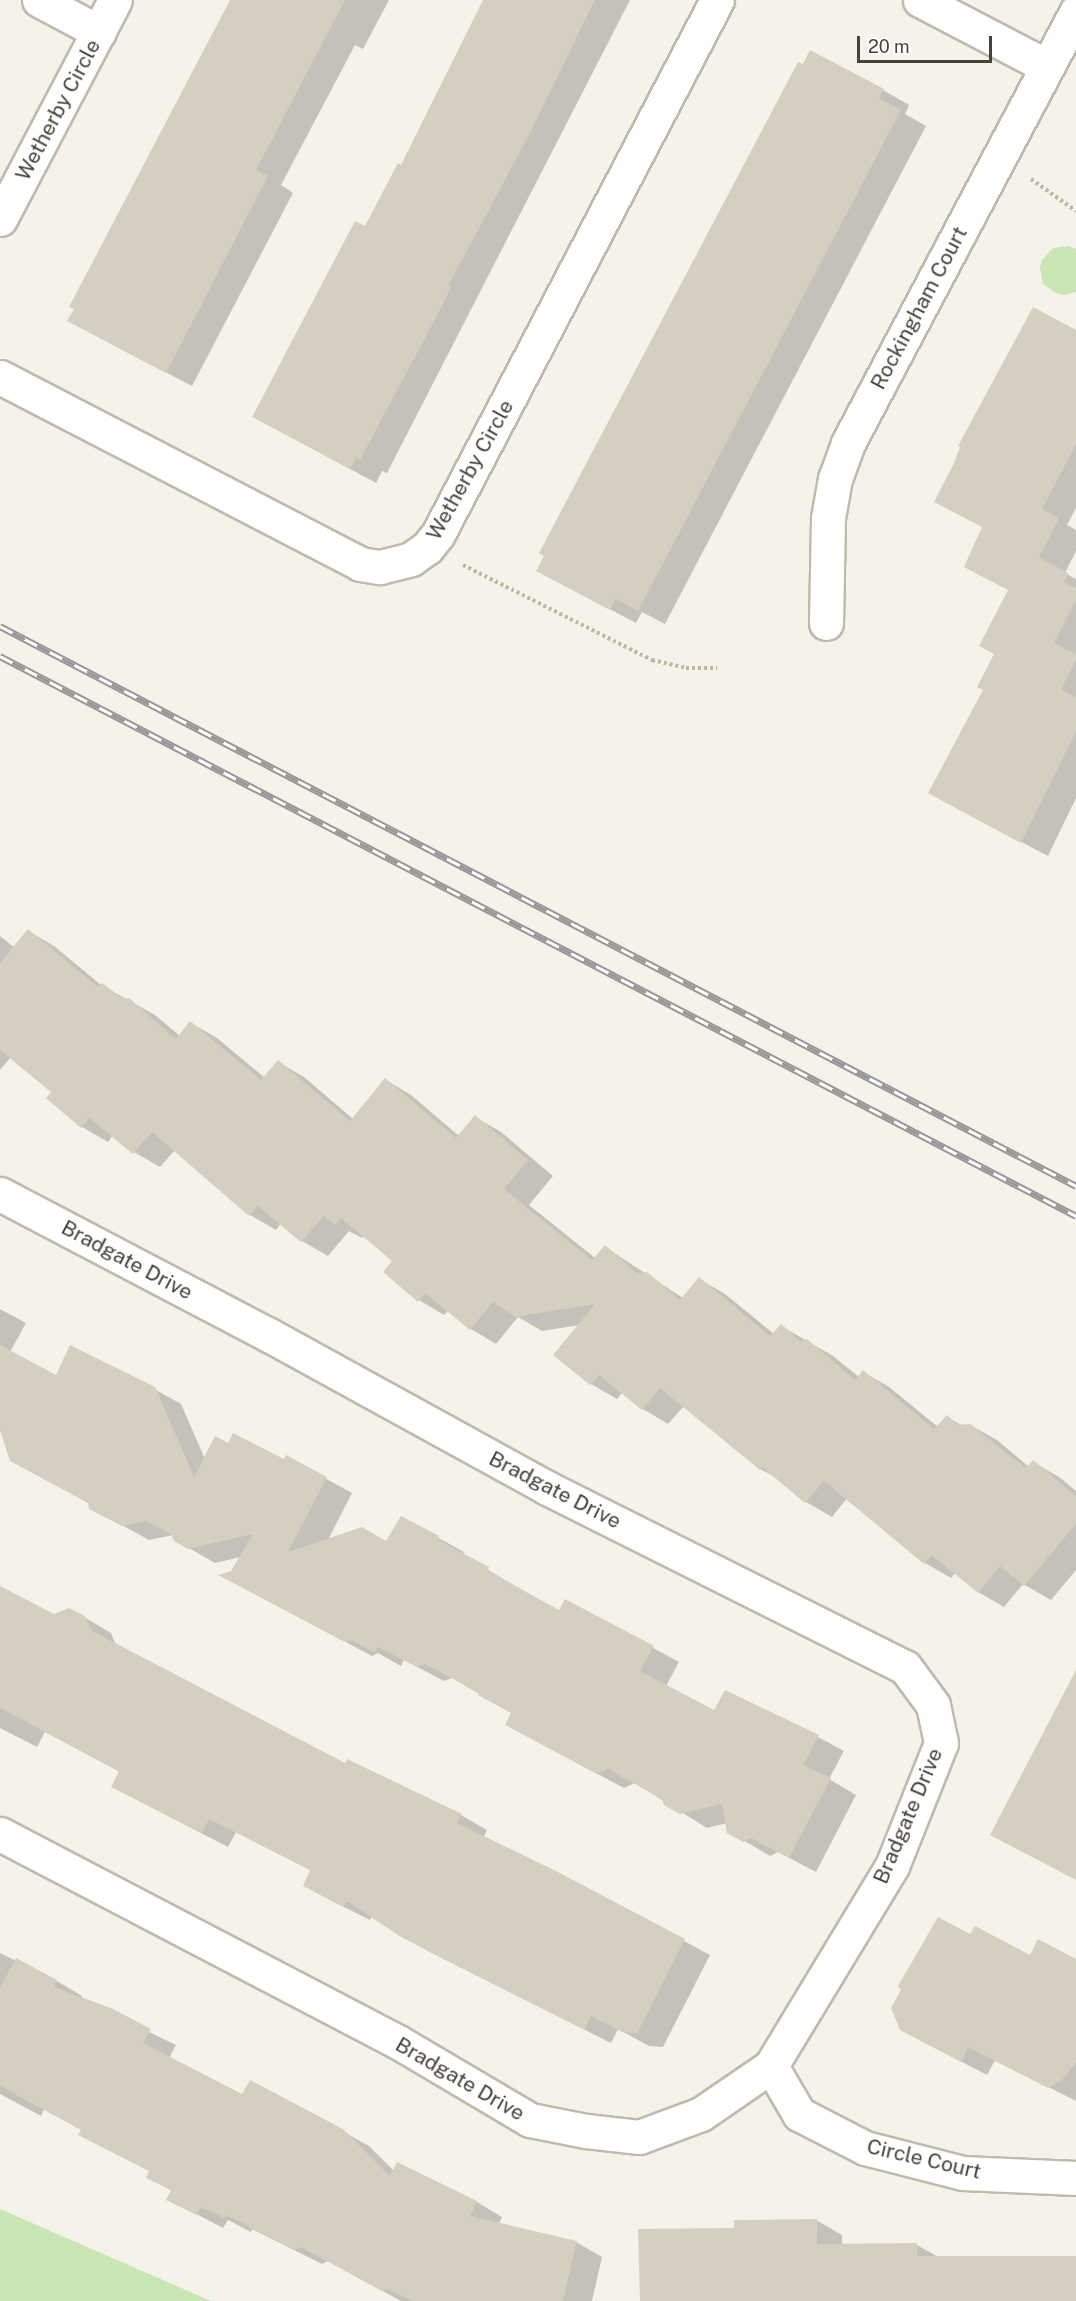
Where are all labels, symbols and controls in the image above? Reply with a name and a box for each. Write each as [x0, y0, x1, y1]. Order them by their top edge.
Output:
scale bar [860, 24, 995, 62]
street label: Wetherby Circle [10, 35, 106, 185]
text: 20 m [868, 36, 910, 57]
street label: Rockingham Court [865, 222, 973, 394]
street label: Wetherby Circle [421, 395, 519, 545]
street label: Bradgate Drive [57, 1215, 197, 1305]
street label: Bradgate Drive [485, 1446, 625, 1534]
street label: Bradgate Drive [868, 1744, 948, 1888]
street label: Bradgate Drive [391, 2032, 529, 2126]
street label: Circle Court [864, 2134, 984, 2184]

